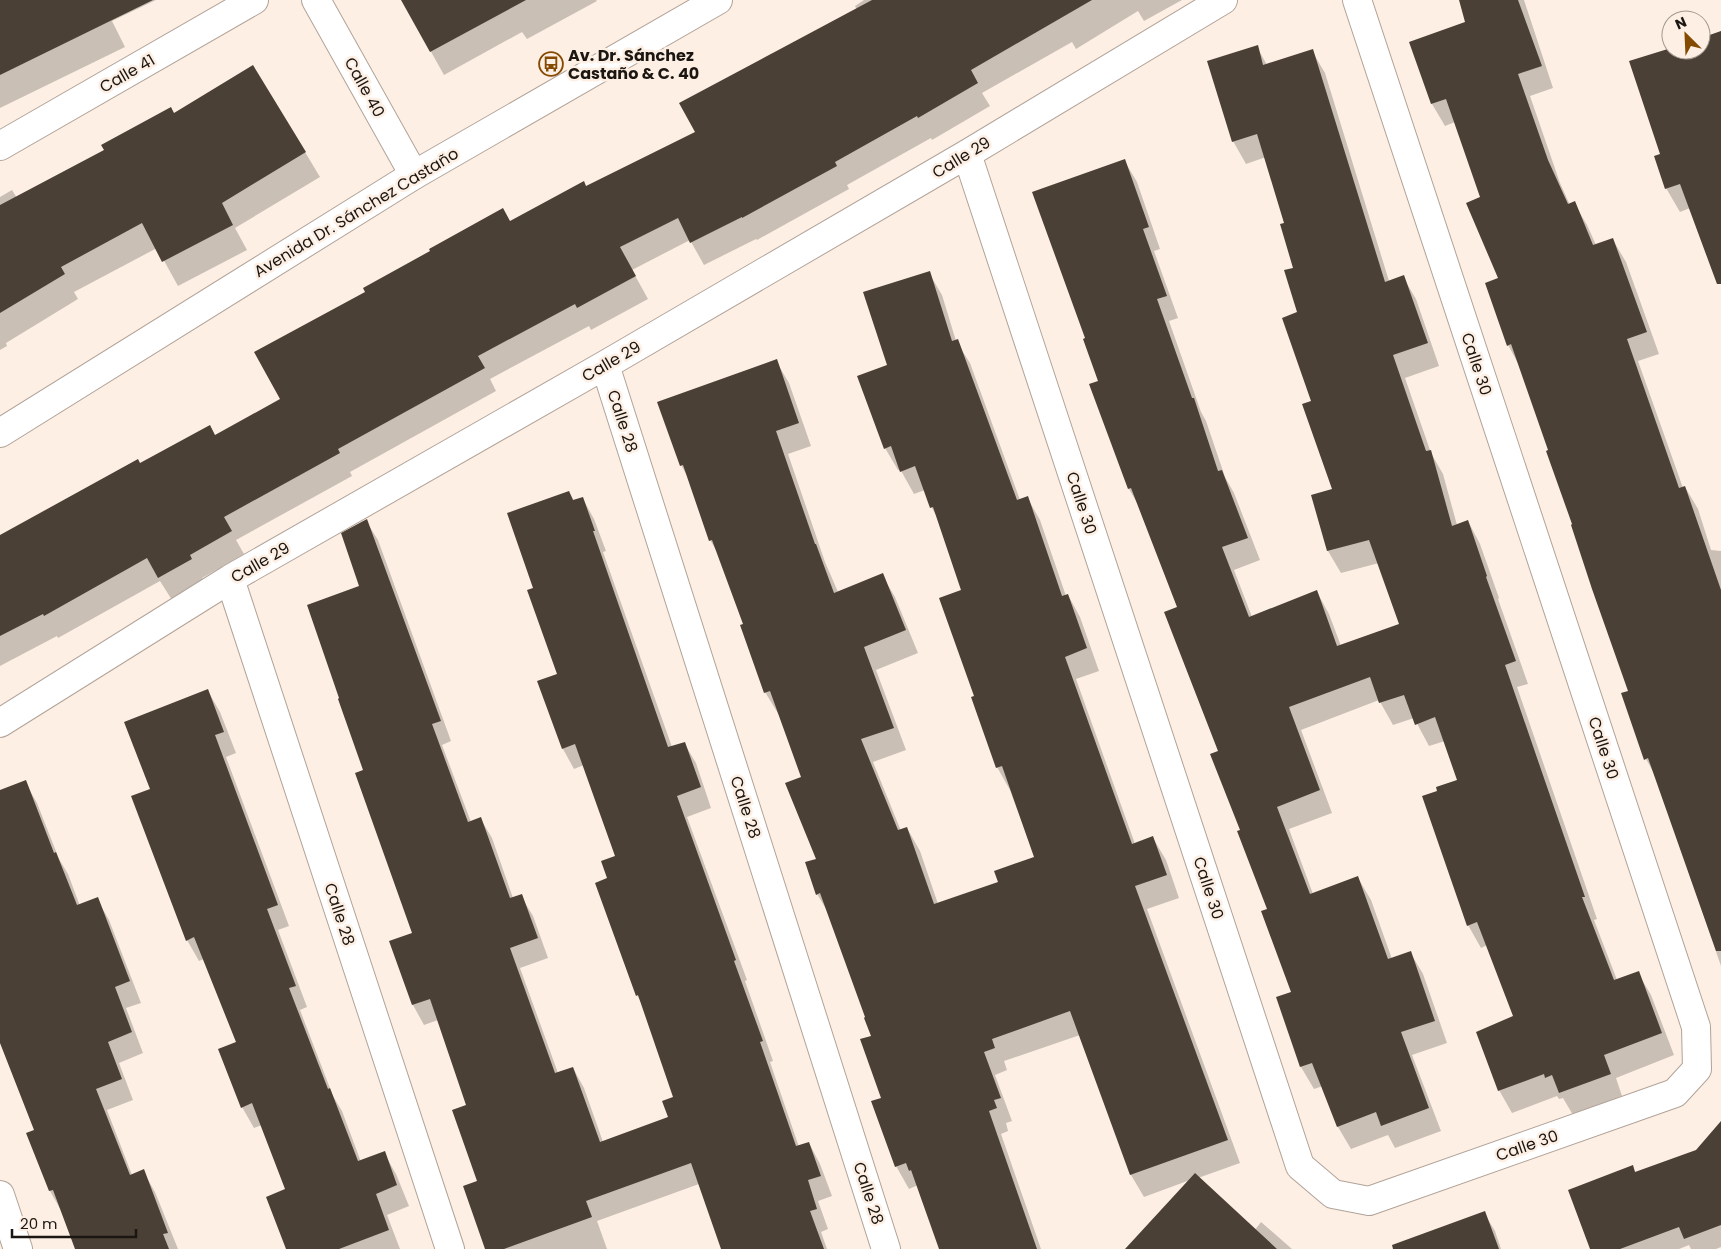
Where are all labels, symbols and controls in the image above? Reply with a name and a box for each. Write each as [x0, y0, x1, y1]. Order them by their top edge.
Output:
north arrow [1661, 10, 1711, 60]
text: N [1672, 12, 1690, 34]
place label: Av. Dr. Sánchez Castaño & C. 40 [568, 44, 699, 85]
street label: Calle 41 [95, 48, 159, 98]
bus stop icon: Av. Dr. Sánchez Castaño & C. 40 [538, 51, 564, 77]
street label: Calle 40 [339, 53, 390, 121]
street label: Calle 29 [928, 131, 995, 184]
street label: Avenida Dr. Sánchez Castaño [250, 142, 463, 283]
street label: Calle 30 [1456, 330, 1497, 398]
street label: Calle 29 [578, 335, 645, 388]
street label: Calle 28 [602, 387, 643, 455]
street label: Calle 30 [1061, 469, 1102, 537]
street label: Calle 29 [227, 536, 294, 589]
street label: Calle 30 [1583, 714, 1624, 782]
street label: Calle 28 [725, 773, 766, 841]
street label: Calle 30 [1188, 854, 1229, 922]
street label: Calle 28 [319, 880, 360, 948]
street label: Calle 30 [1493, 1124, 1562, 1167]
street label: Calle 28 [848, 1159, 889, 1227]
scale bar [12, 1206, 136, 1238]
text: 20 m [20, 1213, 58, 1234]

